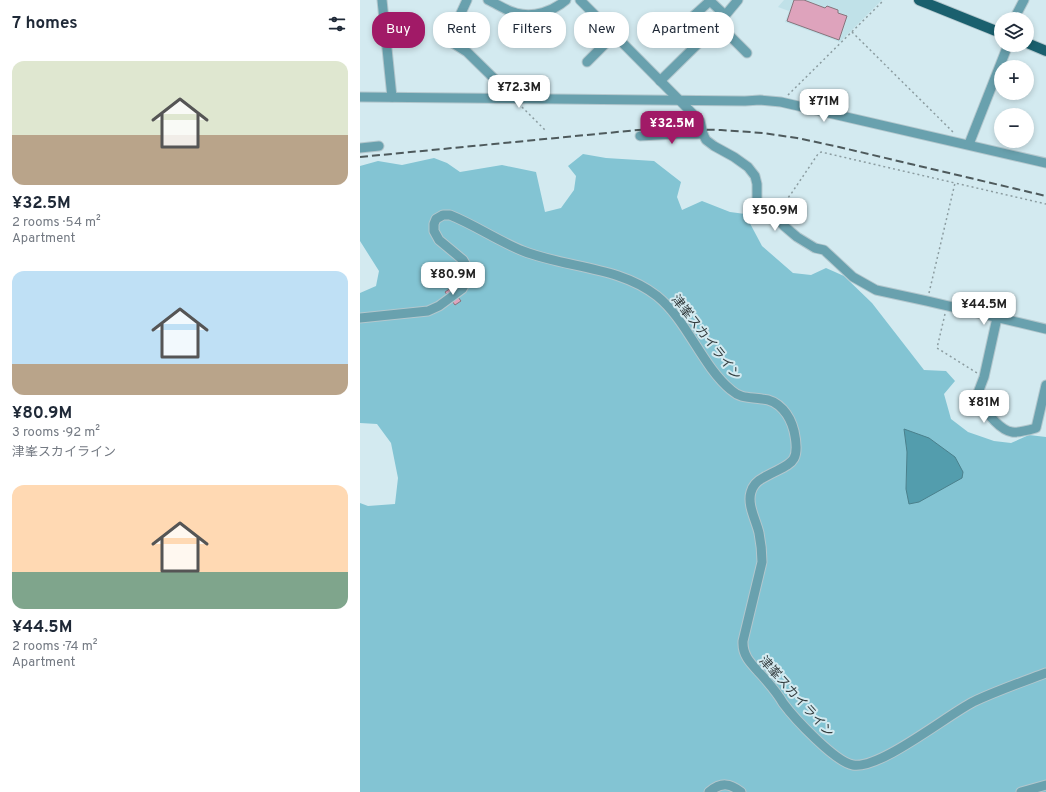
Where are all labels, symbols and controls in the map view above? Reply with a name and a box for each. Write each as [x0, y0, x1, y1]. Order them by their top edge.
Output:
chip: Buy [372, 12, 425, 48]
chip: Rent [433, 12, 490, 48]
chip: Filters [498, 12, 566, 48]
chip: New [574, 12, 629, 48]
chip: Apartment [637, 12, 734, 48]
map controls [994, 12, 1034, 148]
button: layers [994, 12, 1034, 52]
text: 7 homes [12, 13, 78, 35]
icon: filters [326, 13, 348, 35]
button: + [994, 60, 1034, 100]
pin: ¥72.3M [486, 75, 552, 109]
text: ¥72.3M [497, 80, 541, 96]
icon: home [144, 87, 216, 159]
pin: ¥71M [800, 89, 848, 123]
text: ¥71M [809, 94, 839, 110]
button: − [994, 108, 1034, 148]
pin: ¥32.5M [639, 111, 705, 145]
text: ¥32.5M [650, 116, 695, 132]
text: ¥32.5M [12, 193, 71, 215]
pin: ¥50.9M [742, 198, 808, 232]
text: ¥50.9M [752, 203, 798, 219]
text: 2 rooms · 54 m² [12, 215, 101, 231]
text: Apartment [12, 231, 75, 247]
pin: ¥80.9M [420, 262, 486, 296]
text: ¥80.9M [430, 267, 476, 283]
street label: 津峯スカイライン [667, 292, 744, 384]
pin: ¥44.5M [951, 292, 1017, 326]
icon: home [144, 297, 216, 369]
text: ¥44.5M [961, 297, 1007, 313]
pin: ¥81M [960, 390, 1008, 424]
text: ¥81M [968, 395, 1000, 411]
text: ¥80.9M [12, 403, 72, 425]
text: 3 rooms · 92 m² [12, 425, 100, 441]
text: 津峯スカイライン [12, 445, 116, 461]
icon: home [144, 511, 216, 583]
text: ¥44.5M [12, 617, 72, 639]
text: 2 rooms · 74 m² [12, 639, 97, 655]
street label: 津峯スカイライン [755, 653, 836, 741]
text: Apartment [12, 655, 75, 671]

